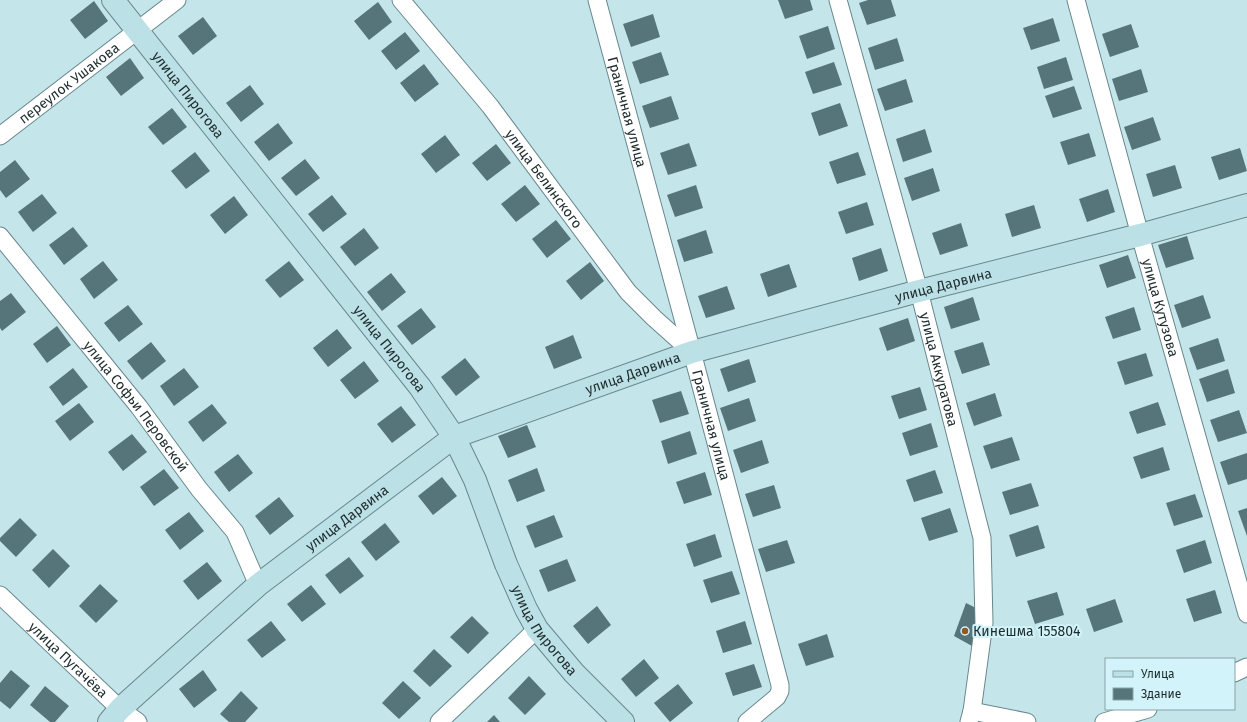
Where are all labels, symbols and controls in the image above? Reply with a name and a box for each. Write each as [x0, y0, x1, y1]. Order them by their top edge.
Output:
street label: переулок Ушакова [15, 39, 123, 127]
street label: улица Пирогова [148, 48, 228, 142]
street label: Граничная улица [604, 55, 650, 169]
street label: улица Белинского [502, 126, 586, 232]
street label: улица Кутузова [1139, 257, 1182, 359]
street label: улица Дарвина [893, 264, 994, 306]
street label: улица Пирогова [350, 302, 429, 395]
street label: улица Аккуратова [916, 310, 962, 428]
street label: улица Софьи Перовской [80, 337, 192, 475]
street label: улица Дарвина [583, 348, 683, 398]
street label: Граничная улица [689, 368, 734, 482]
street label: улица Дарвина [302, 481, 392, 555]
street label: улица Пирогова [508, 582, 581, 679]
street label: улица Пугачёва [25, 618, 111, 701]
place label: Кинешма 155804 [973, 623, 1081, 640]
marker: Кинешма 155804 [960, 626, 970, 636]
legend [1105, 658, 1235, 710]
text: Улица [1141, 667, 1175, 681]
text: Здание [1141, 687, 1181, 701]

